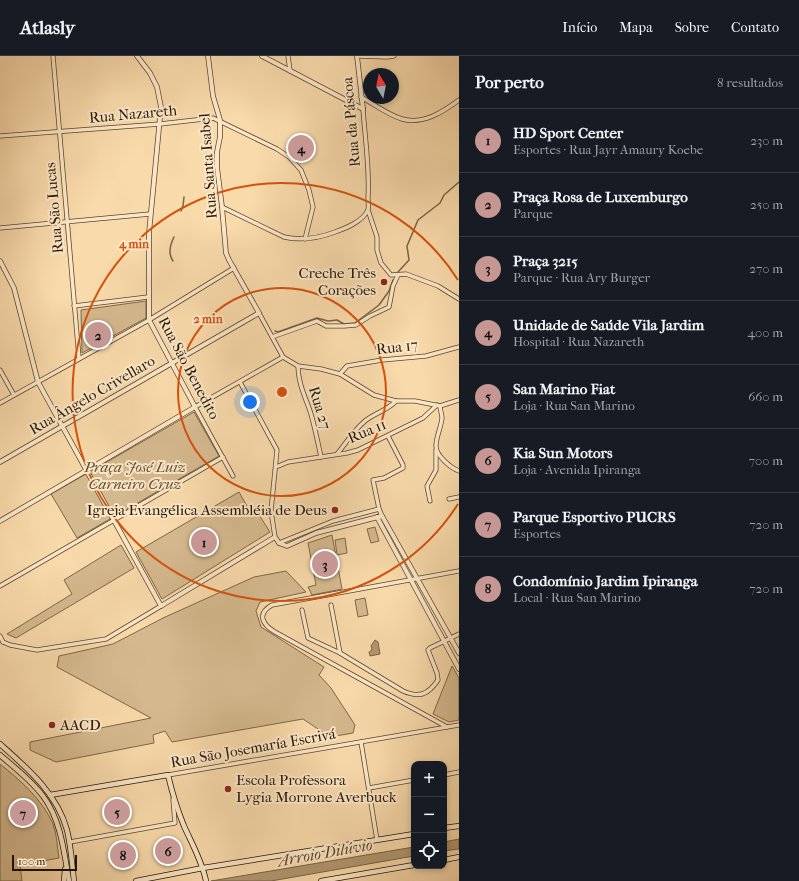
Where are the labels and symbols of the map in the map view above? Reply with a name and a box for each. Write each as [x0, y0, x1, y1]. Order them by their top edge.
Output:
north arrow [363, 68, 399, 104]
street label: Rua da Páscoa [338, 75, 364, 168]
street label: Rua Nazareth [88, 101, 178, 127]
street label: Rua Santa Isabel [195, 113, 221, 219]
pin: 4 [288, 133, 314, 163]
street label: Rua São Lucas [41, 161, 67, 254]
text: 4 min [118, 237, 150, 252]
place label: Creche Três Corações [298, 264, 376, 299]
marker: Creche Três Corações [379, 277, 389, 287]
text: 2 min [193, 312, 224, 326]
street label: Rua São Benedito [154, 314, 224, 423]
pin: 2 [85, 320, 111, 350]
street label: Rua 17 [375, 336, 419, 358]
street label: Rua Ângelo Crivellaro [26, 351, 158, 438]
street label: Rua 27 [305, 384, 335, 432]
centre of rings [275, 385, 289, 399]
your location [240, 392, 260, 412]
street label: Rua 11 [345, 415, 389, 447]
park label: Praça José Luiz Carneiro Cruz [83, 458, 186, 493]
place label: Igreja Evangélica Assembléia de Deus [87, 501, 327, 519]
marker: Igreja Evangélica Assembléia de Deus [330, 505, 340, 515]
pin: 1 [191, 527, 217, 557]
pin: 3 [312, 549, 338, 579]
place label: AACD [59, 716, 101, 734]
marker: AACD [47, 720, 57, 730]
street label: Rua São Josemaría Escrivá [169, 724, 338, 771]
place label: Escola Professora Lygia Morrone Averbuck [236, 771, 397, 806]
marker: Escola Professora Lygia Morrone Averbuck [223, 784, 233, 794]
pin: 5 [104, 797, 130, 827]
pin: 7 [10, 798, 36, 828]
water label: Arroio Dilúvio [274, 835, 374, 870]
pin: 6 [155, 836, 181, 866]
pin: 8 [110, 840, 136, 870]
scale bar [12, 853, 77, 872]

